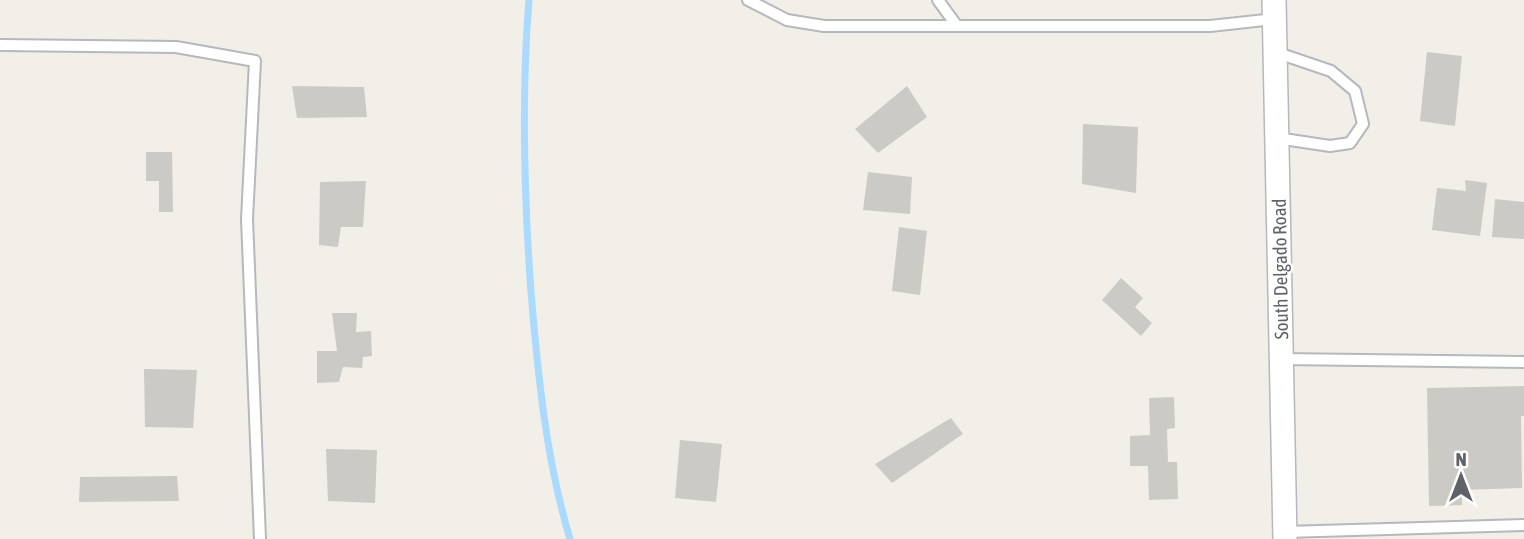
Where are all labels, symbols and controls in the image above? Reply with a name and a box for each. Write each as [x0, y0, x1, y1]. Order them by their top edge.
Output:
street label: South Delgado Road [1268, 198, 1292, 340]
north arrow [1426, 441, 1496, 511]
text: N [1455, 448, 1467, 470]

